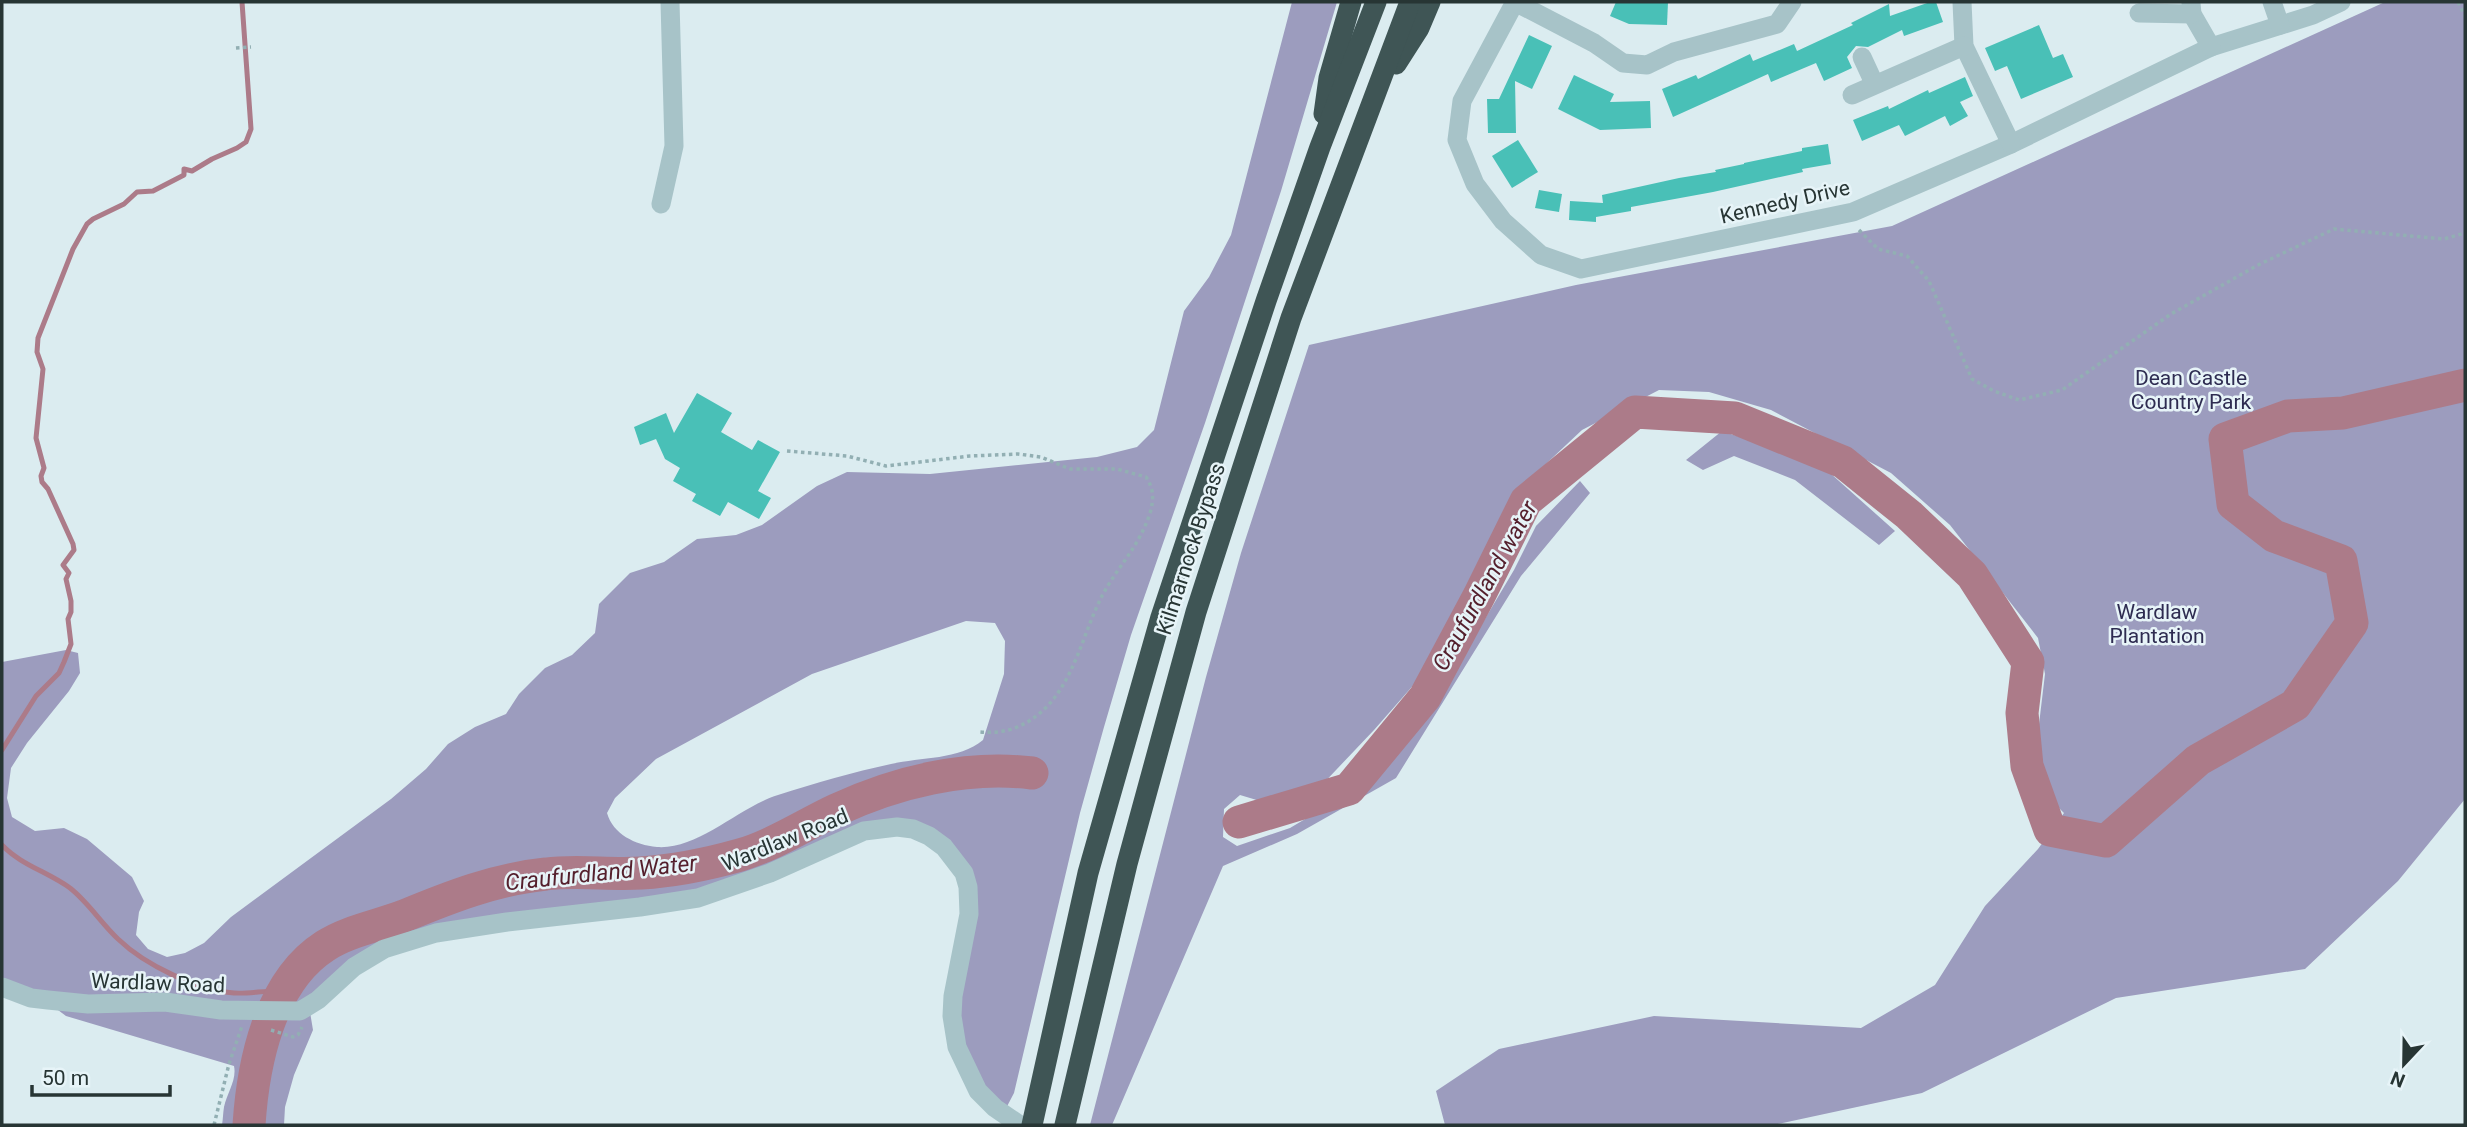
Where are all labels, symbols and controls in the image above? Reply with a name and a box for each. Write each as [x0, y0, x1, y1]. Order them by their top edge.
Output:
street label: Kennedy Drive [1718, 175, 1852, 229]
park label: Dean Castle Country Park [2131, 366, 2252, 414]
street label: Kilmarnock Bypass [1152, 460, 1230, 638]
water label: Craufurdland water [1427, 495, 1544, 676]
park label: Wardlaw Plantation [2109, 600, 2205, 648]
street label: Wardlaw Road [718, 804, 852, 876]
water label: Craufurdland Water [504, 849, 700, 896]
street label: Wardlaw Road [91, 969, 225, 997]
north arrow [2369, 1029, 2439, 1099]
scale bar [32, 1054, 170, 1098]
text: 50 m [42, 1066, 89, 1090]
text: N [2387, 1066, 2408, 1092]

